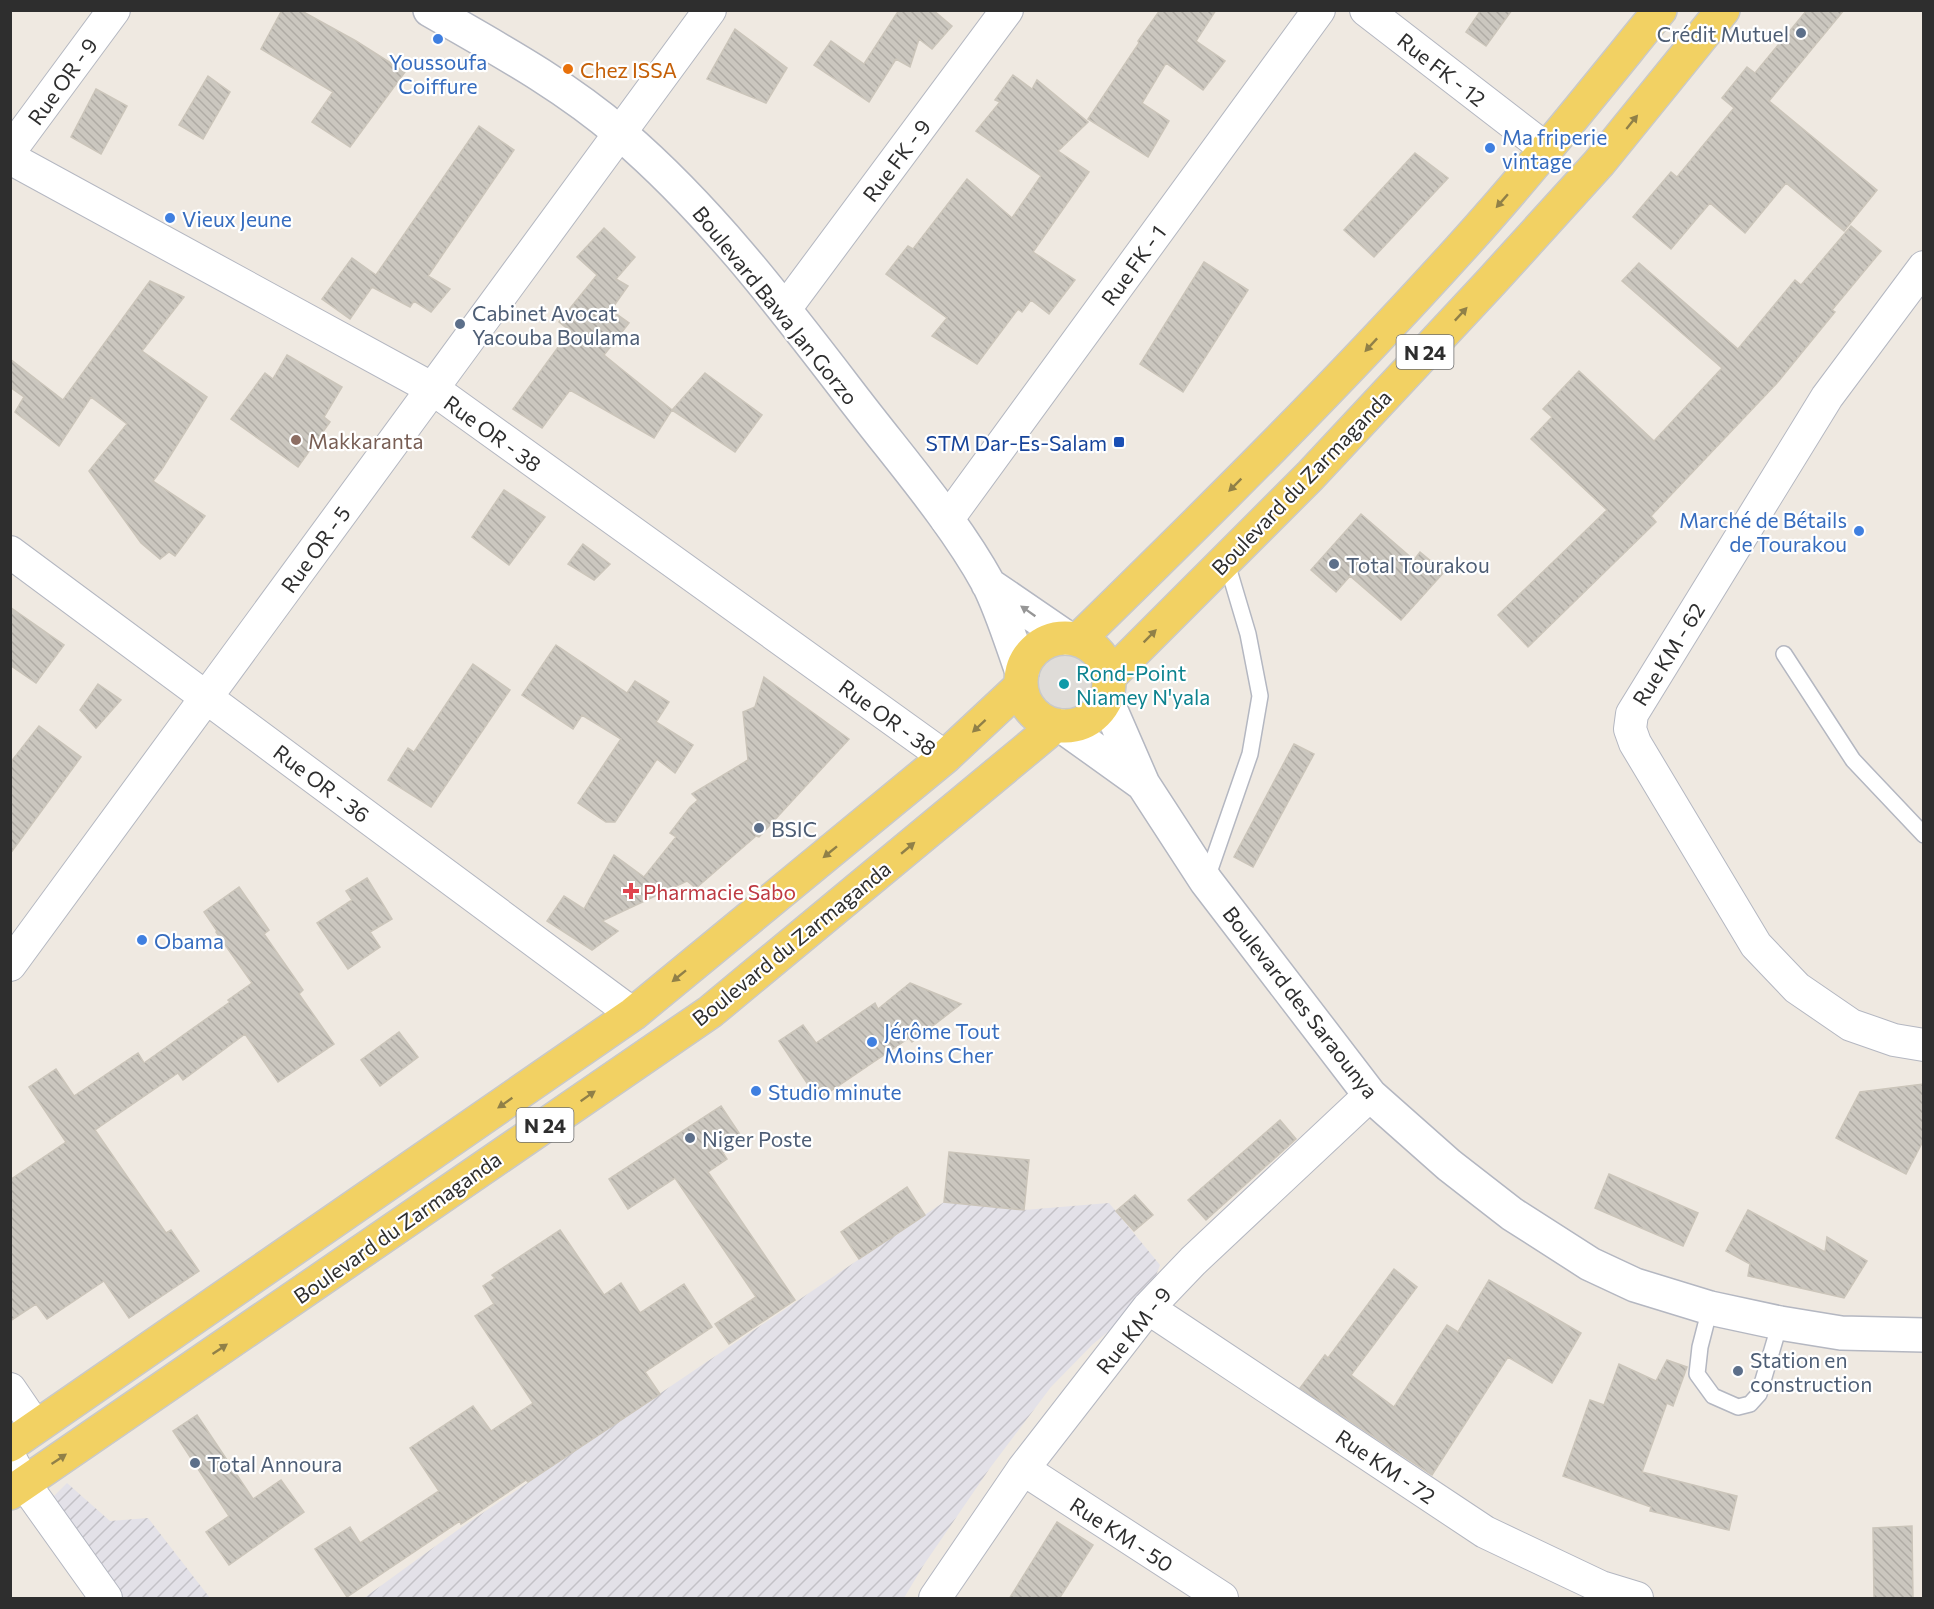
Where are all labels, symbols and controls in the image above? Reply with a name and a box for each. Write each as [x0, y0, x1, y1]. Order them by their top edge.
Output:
place label: Crédit Mutuel [1657, 21, 1789, 46]
marker: Crédit Mutuel [1794, 26, 1808, 40]
street label: Rue FK - 12 [1393, 27, 1491, 111]
marker: Youssoufa Coiffure [431, 32, 445, 46]
street label: Rue OR - 9 [22, 33, 102, 129]
place label: Youssoufa Coiffure [389, 49, 487, 98]
place label: Chez ISSA [580, 57, 677, 82]
marker: Chez ISSA [561, 62, 575, 76]
street label: Rue FK - 9 [857, 114, 935, 206]
one-way arrow [1626, 114, 1639, 130]
place label: Ma friperie vintage [1502, 124, 1607, 173]
marker: Ma friperie vintage [1483, 141, 1497, 155]
one-way arrow [1496, 193, 1509, 208]
street label: Boulevard Bawa Jan Gorzo [688, 201, 864, 409]
place label: Vieux Jeune [182, 206, 292, 231]
marker: Vieux Jeune [163, 211, 177, 225]
street label: Rue FK - 1 [1096, 220, 1170, 310]
place label: Cabinet Avocat Yacouba Boulama [472, 300, 640, 349]
one-way arrow [1454, 307, 1467, 322]
marker: Cabinet Avocat Yacouba Boulama [453, 317, 467, 331]
road number: N 24 [1396, 335, 1454, 369]
one-way arrow [1364, 337, 1378, 351]
street label: Boulevard du Zarmaganda [1206, 384, 1396, 580]
street label: Rue OR - 38 [440, 389, 546, 477]
place label: Makkaranta [308, 428, 423, 453]
place label: STM Dar-Es-Salam [926, 430, 1107, 455]
marker: Makkaranta [289, 433, 303, 447]
marker: STM Dar-Es-Salam [1112, 435, 1126, 449]
one-way arrow [1229, 478, 1243, 492]
street label: Rue OR - 5 [275, 501, 355, 597]
place label: Marché de Bétails de Tourakou [1679, 507, 1847, 556]
marker: Marché de Bétails de Tourakou [1852, 524, 1866, 538]
place label: Total Tourakou [1346, 552, 1490, 577]
marker: Total Tourakou [1327, 557, 1341, 571]
street label: Rue KM - 62 [1627, 598, 1709, 710]
one-way arrow [1020, 605, 1036, 617]
one-way arrow [1143, 629, 1157, 643]
place label: Rond-Point Niamey N'yala [1076, 660, 1210, 709]
street label: Rue OR - 38 [835, 673, 941, 761]
marker: Rond-Point Niamey N'yala [1057, 677, 1071, 691]
one-way arrow [971, 719, 986, 733]
street label: Rue OR - 36 [269, 739, 375, 827]
place label: BSIC [771, 816, 817, 841]
marker: BSIC [752, 821, 766, 835]
one-way arrow [900, 842, 915, 855]
one-way arrow [823, 845, 838, 858]
street label: Boulevard du Zarmaganda [687, 855, 895, 1031]
place label: Pharmacie Sabo [643, 879, 796, 904]
marker: Pharmacie Sabo [624, 884, 638, 898]
street label: Boulevard des Saraounya [1218, 901, 1384, 1103]
place label: Obama [154, 928, 224, 953]
marker: Obama [135, 933, 149, 947]
one-way arrow [672, 969, 687, 982]
place label: Jérôme Tout Moins Cher [884, 1018, 1000, 1067]
marker: Jérôme Tout Moins Cher [865, 1035, 879, 1049]
place label: Studio minute [768, 1079, 902, 1104]
marker: Studio minute [749, 1084, 763, 1098]
one-way arrow [580, 1091, 596, 1102]
one-way arrow [497, 1097, 513, 1109]
road number: N 24 [516, 1108, 574, 1142]
place label: Niger Poste [702, 1126, 812, 1151]
marker: Niger Poste [683, 1131, 697, 1145]
street label: Boulevard du Zarmaganda [288, 1146, 506, 1308]
street label: Rue KM - 9 [1090, 1281, 1176, 1379]
one-way arrow [211, 1343, 227, 1355]
place label: Station en construction [1750, 1347, 1872, 1396]
marker: Station en construction [1731, 1364, 1745, 1378]
street label: Rue KM - 72 [1331, 1424, 1441, 1508]
place label: Total Annoura [207, 1451, 342, 1476]
one-way arrow [50, 1454, 67, 1465]
marker: Total Annoura [188, 1456, 202, 1470]
street label: Rue KM - 50 [1066, 1491, 1178, 1577]

